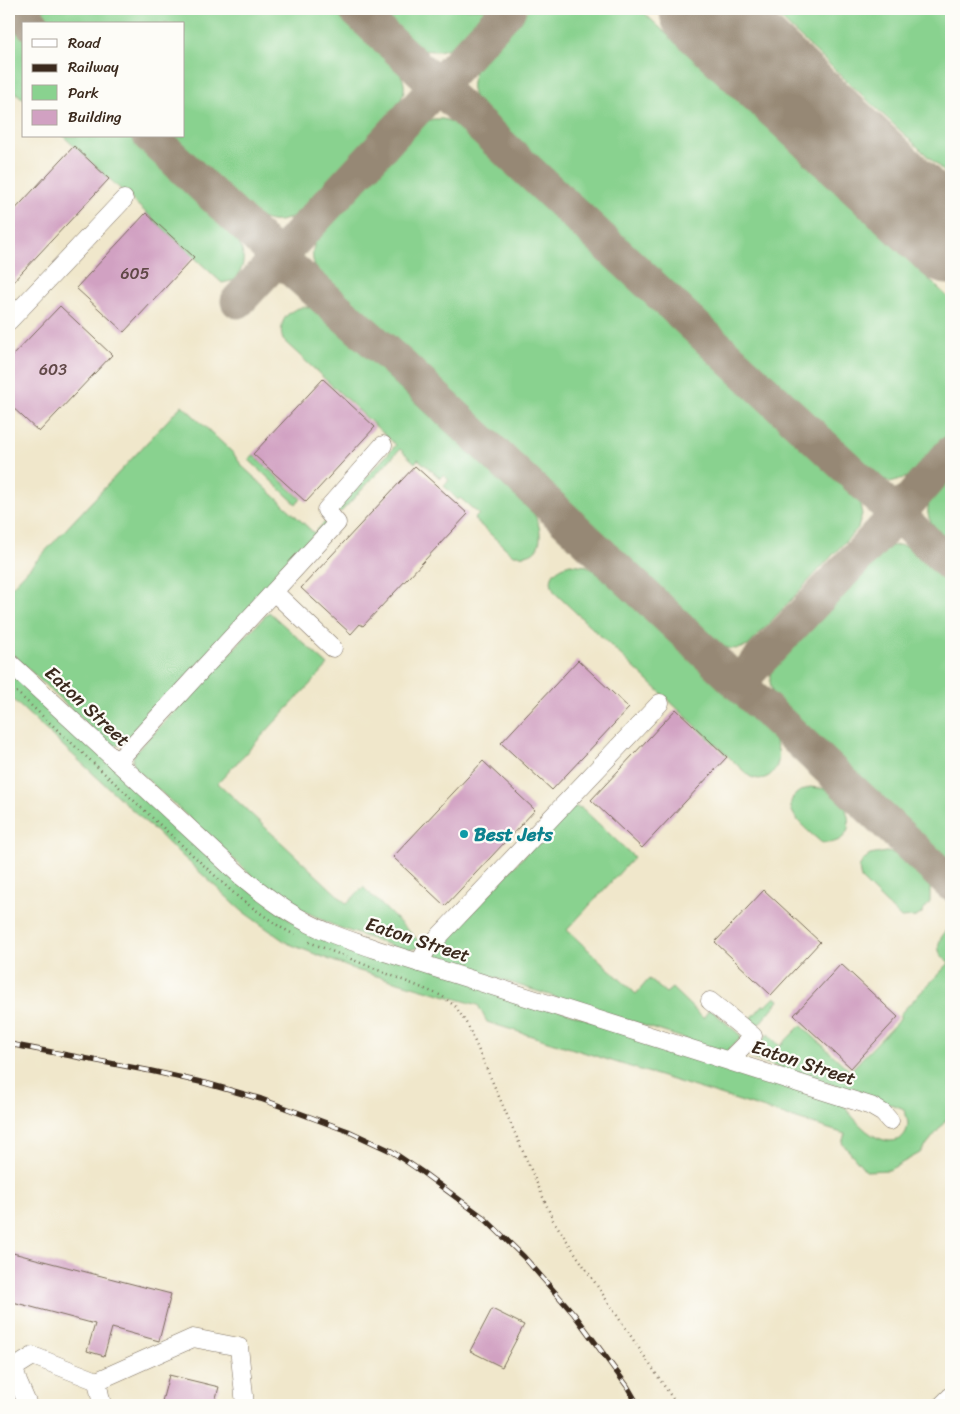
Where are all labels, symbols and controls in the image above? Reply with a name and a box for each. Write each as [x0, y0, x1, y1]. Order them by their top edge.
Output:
legend [22, 22, 185, 138]
text: Road [68, 30, 101, 56]
text: Railway [68, 54, 119, 80]
text: Park [68, 80, 99, 106]
text: Building [68, 104, 122, 130]
house number: 605 [121, 259, 150, 288]
house number: 603 [39, 355, 67, 384]
street label: Eaton Street [37, 658, 138, 755]
place label: Best Jets [474, 818, 554, 851]
marker: Best Jets [458, 828, 470, 840]
street label: Eaton Street [361, 907, 474, 972]
street label: Eaton Street [747, 1030, 860, 1095]

